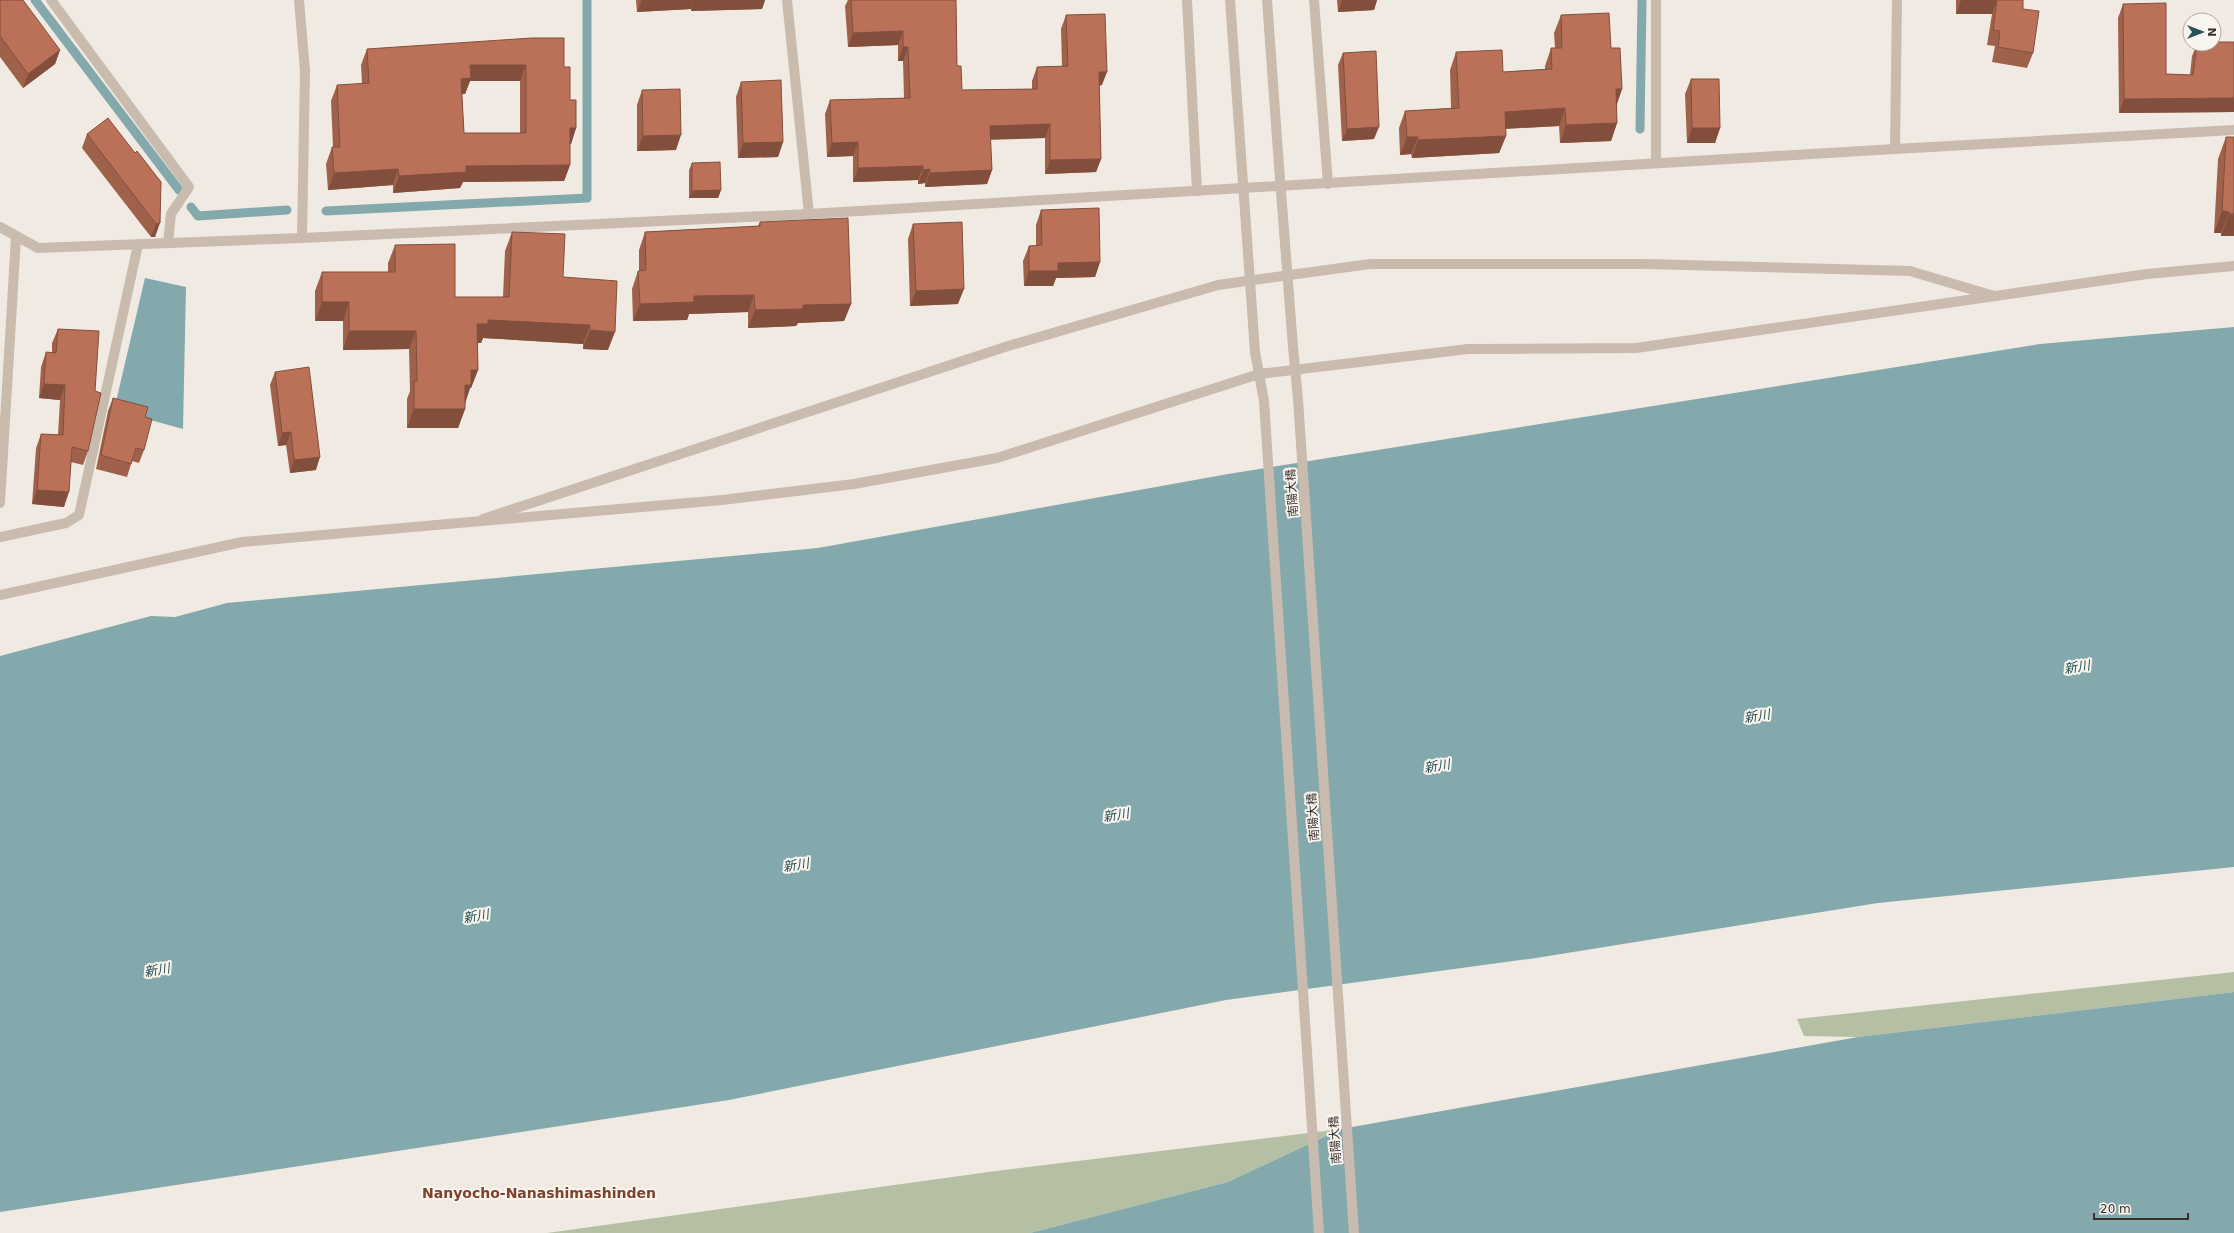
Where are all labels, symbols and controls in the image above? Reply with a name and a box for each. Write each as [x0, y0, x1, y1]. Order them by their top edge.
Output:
north arrow [2182, 12, 2222, 52]
text: N [2205, 27, 2218, 37]
street label: 南陽大橋 [1283, 469, 1301, 517]
water label: 新川 [2063, 657, 2093, 676]
water label: 新川 [1743, 706, 1773, 725]
water label: 新川 [1423, 756, 1453, 775]
street label: 南陽大橋 [1304, 793, 1322, 841]
water label: 新川 [1102, 805, 1132, 824]
water label: 新川 [782, 855, 812, 874]
water label: 新川 [462, 906, 492, 926]
water label: 新川 [143, 960, 173, 980]
street label: 南陽大橋 [1326, 1116, 1344, 1164]
district label: Nanyocho-Nanashimashinden [422, 1185, 656, 1201]
scale bar [2094, 1195, 2188, 1221]
text: 20 m [2100, 1202, 2131, 1216]

